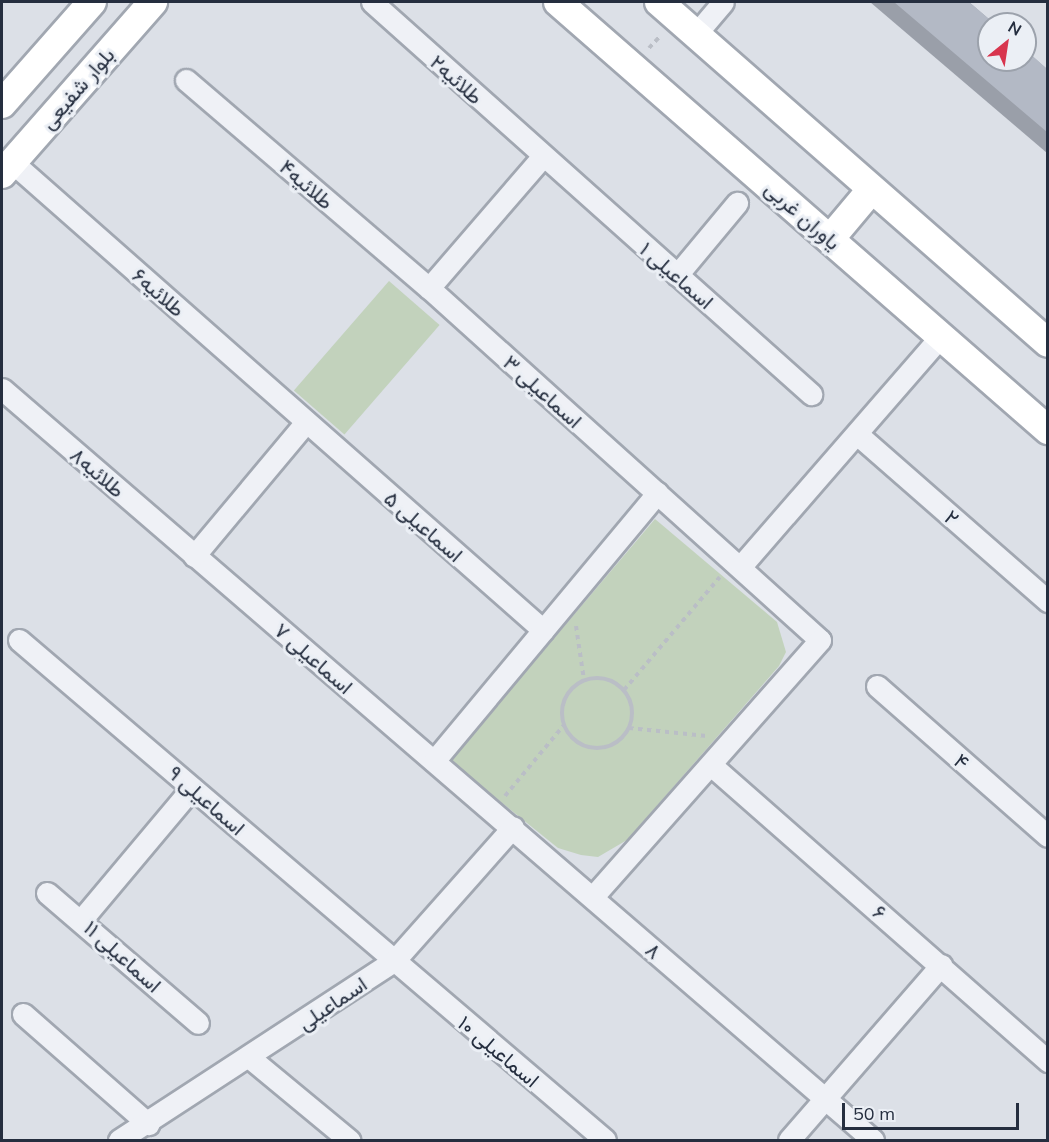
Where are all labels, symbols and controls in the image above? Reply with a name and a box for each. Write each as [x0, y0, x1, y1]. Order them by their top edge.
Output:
north arrow [977, 12, 1037, 72]
text: N [1005, 16, 1025, 40]
street label: بلوار شفیعی [35, 42, 119, 134]
street label: طلائیه۲ [425, 49, 489, 109]
street label: طلائیه۴ [275, 154, 339, 214]
street label: یاوران غربی [760, 175, 846, 255]
street label: اسماعیلی ۱ [635, 236, 719, 314]
street label: طلائیه۶ [128, 262, 190, 322]
street label: اسماعیلی ۳ [498, 349, 588, 433]
street label: طلائیه۸ [66, 442, 130, 502]
street label: اسماعیلی ۵ [380, 485, 468, 567]
street label: ۲ [940, 504, 964, 530]
street label: اسماعیلی ۷ [270, 617, 358, 699]
street label: ۴ [949, 748, 975, 774]
street label: اسماعیلی ۹ [163, 760, 251, 840]
street label: ۶ [868, 899, 892, 925]
street label: اسماعیلی ۱۱ [79, 915, 167, 997]
street label: ۸ [641, 936, 667, 964]
street label: اسماعیلی [293, 971, 371, 1035]
street label: اسماعیلی ۱۰ [453, 1010, 545, 1092]
scale bar [845, 1091, 1022, 1129]
text: 50 m [853, 1102, 895, 1125]

